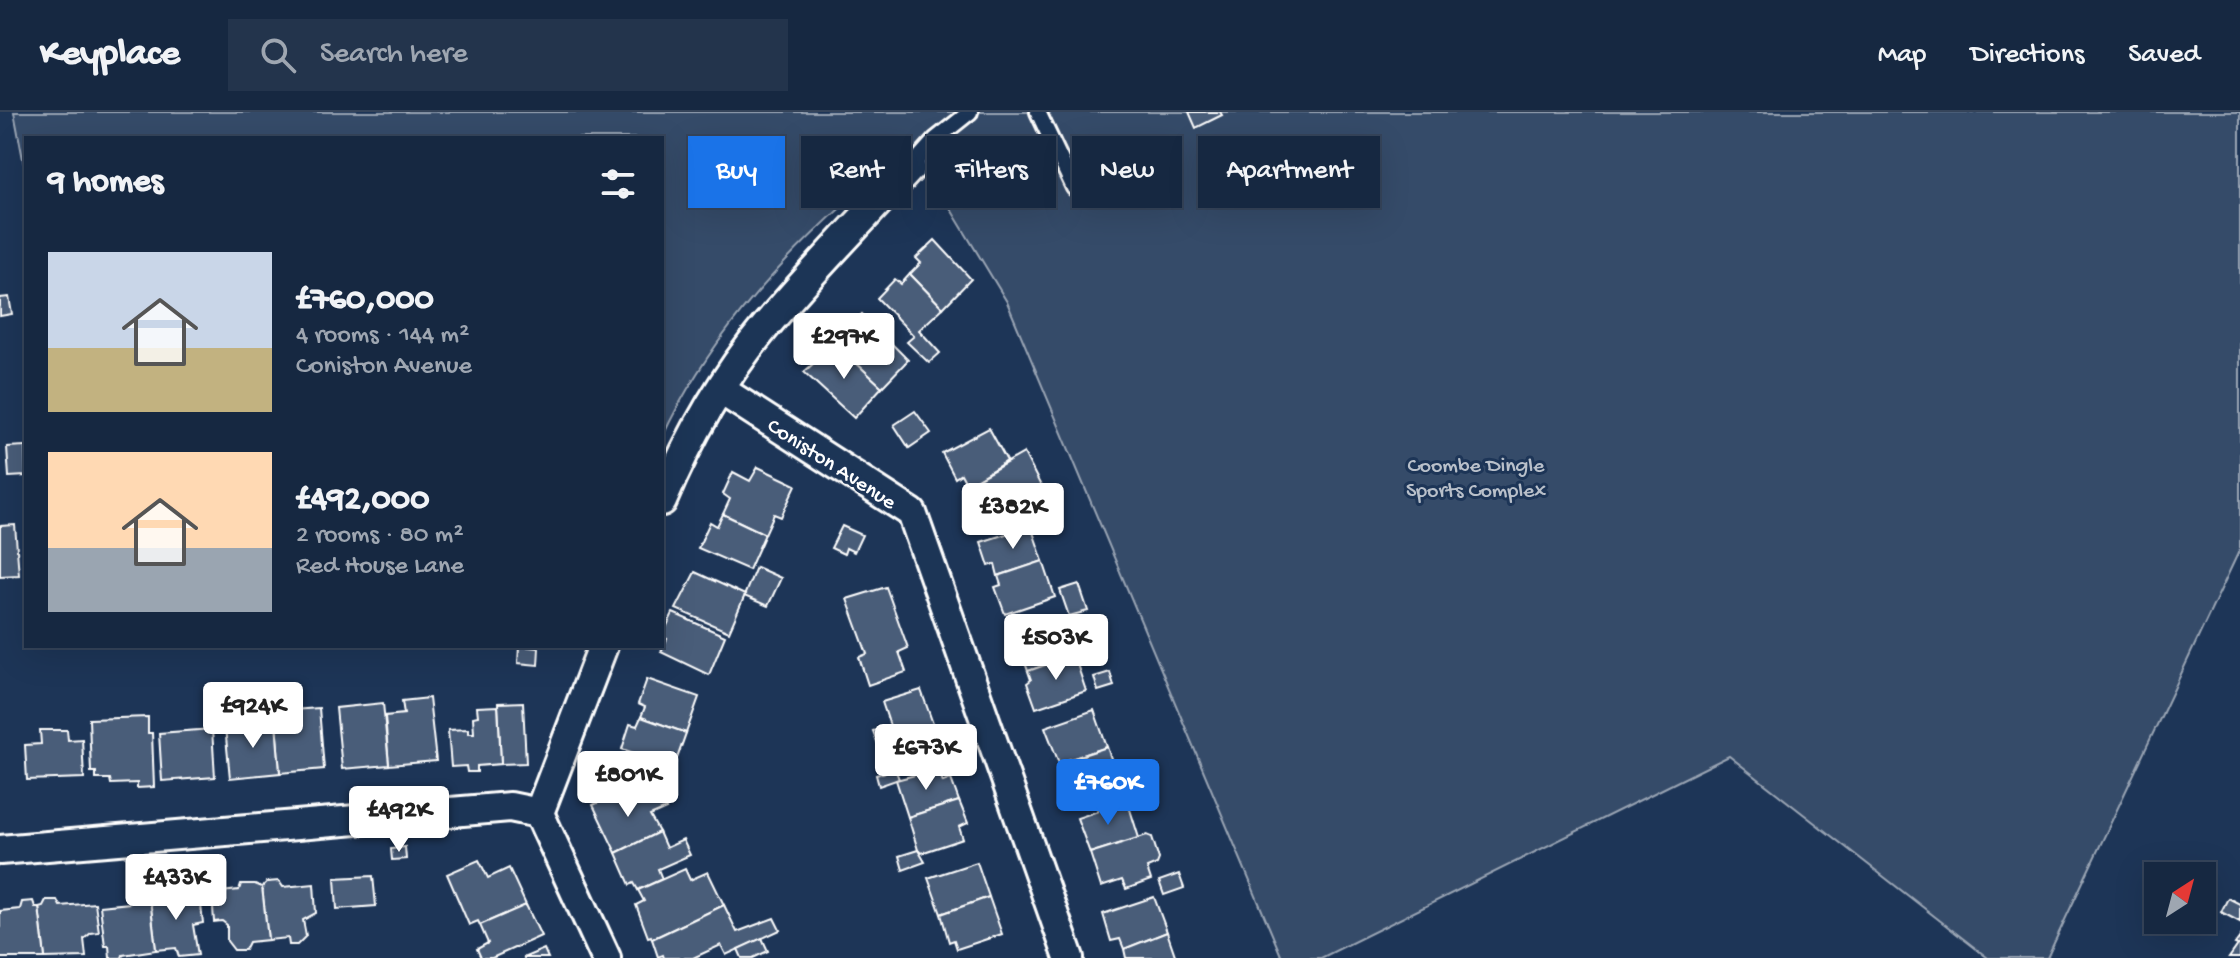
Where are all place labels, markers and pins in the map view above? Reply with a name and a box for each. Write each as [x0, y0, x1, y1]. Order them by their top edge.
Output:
pin: £297K [788, 313, 900, 381]
pin: £382K [957, 483, 1069, 551]
pin: £503K [1000, 614, 1112, 682]
pin: £924K [197, 682, 309, 750]
pin: £673K [870, 724, 982, 792]
pin: £801K [572, 751, 684, 819]
pin: £760K [1052, 759, 1164, 827]
pin: £492K [343, 786, 455, 854]
pin: £433K [120, 854, 232, 922]

